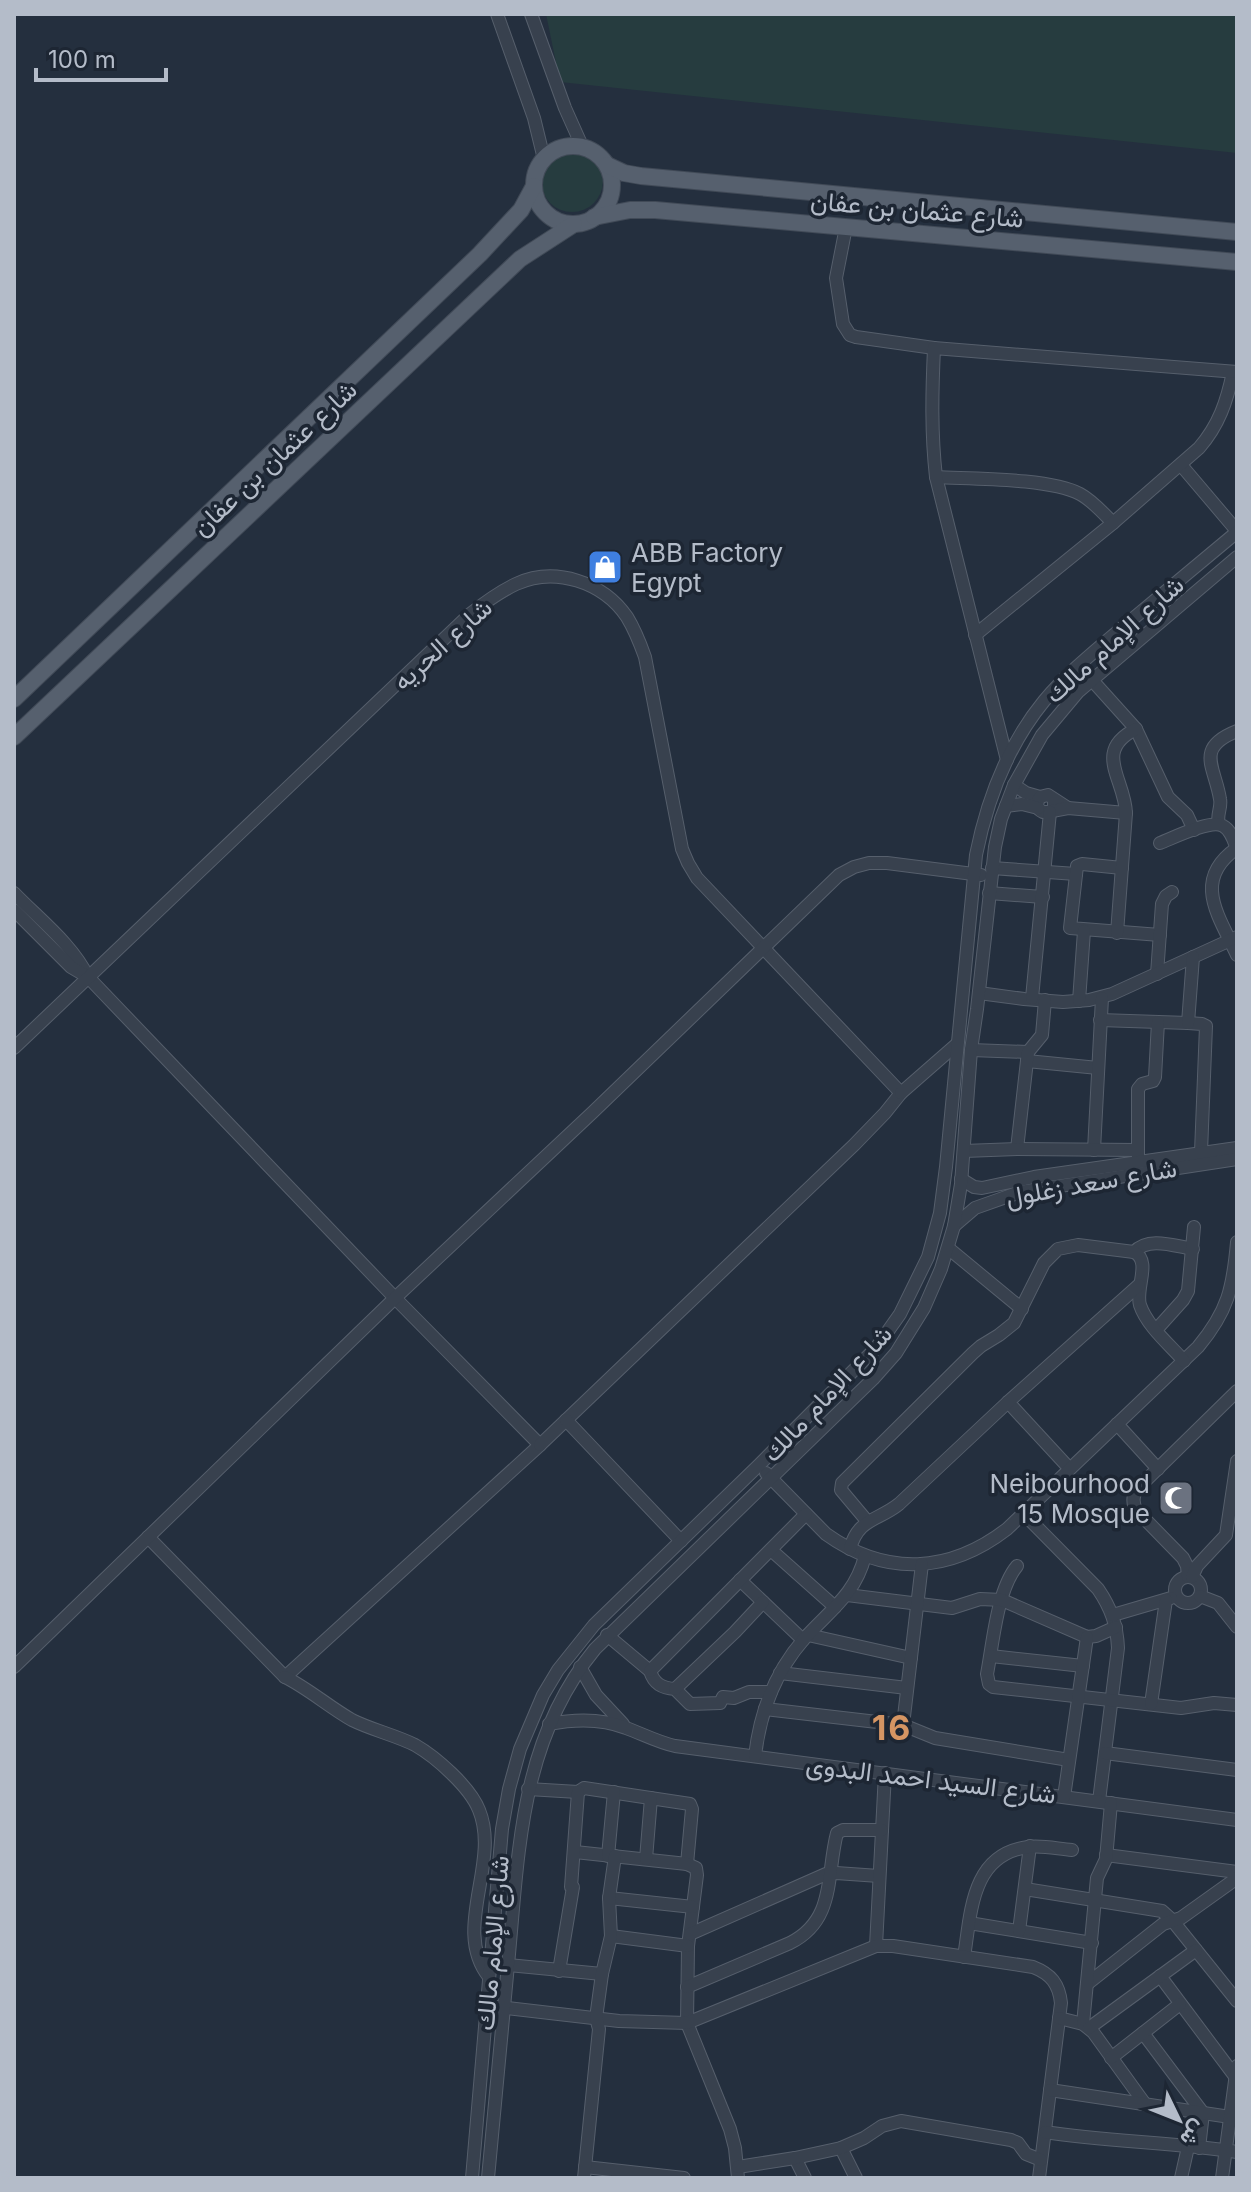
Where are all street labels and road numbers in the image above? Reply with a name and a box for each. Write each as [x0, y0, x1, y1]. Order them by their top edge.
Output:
street label: شارع عثمان بن عفان [809, 184, 1025, 237]
street label: شارع عثمان بن عفان [185, 374, 365, 544]
street label: شارع الإمام مالك [1038, 569, 1192, 712]
street label: شارع الحريه [386, 592, 500, 699]
street label: شارع سعد زغلول [1003, 1152, 1179, 1215]
street label: شارع الإمام مالك [756, 1318, 900, 1470]
street label: شارع السيد احمد البدوى [804, 1748, 1058, 1813]
street label: شارع الإمام مالك [469, 1854, 518, 2032]

